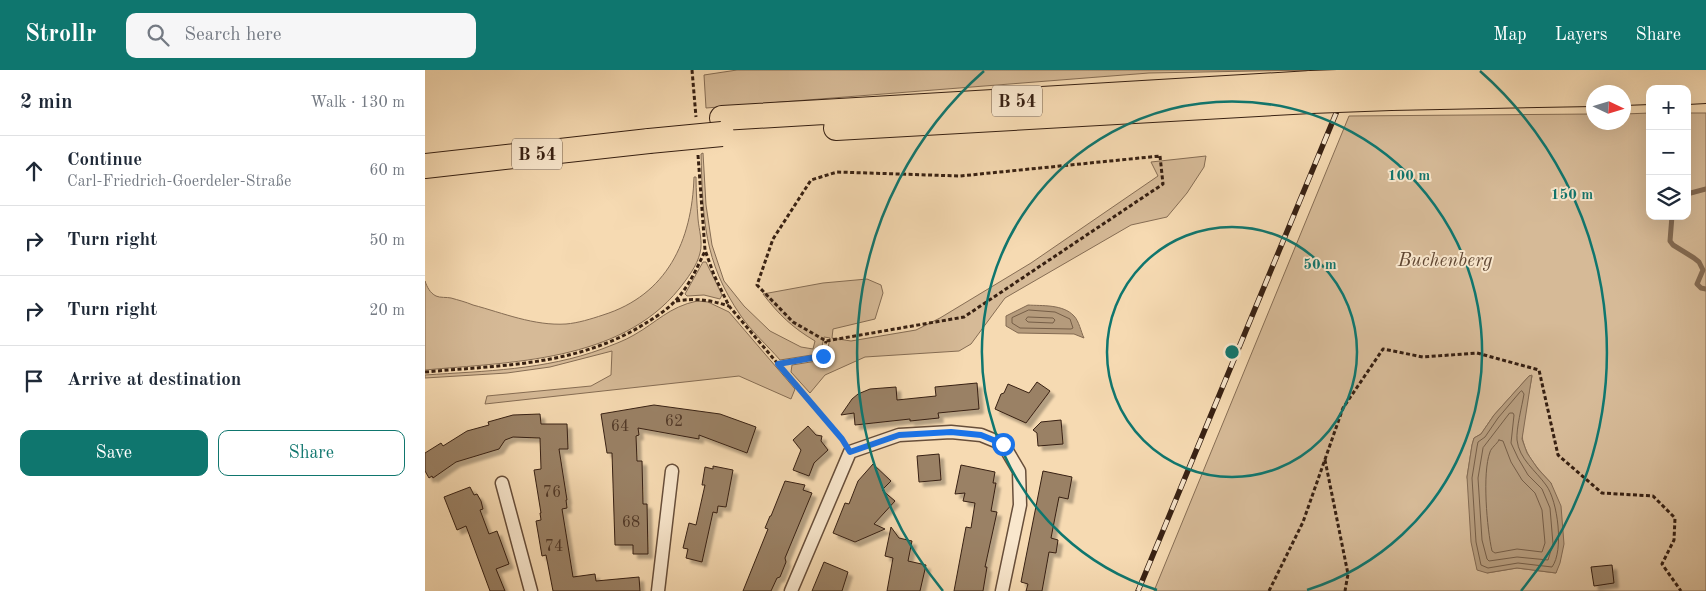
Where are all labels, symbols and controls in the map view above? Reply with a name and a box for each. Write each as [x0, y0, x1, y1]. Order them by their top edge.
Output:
search box [126, 13, 476, 58]
icon: search [144, 21, 172, 49]
text: Strollr [25, 23, 96, 47]
text: Search here [184, 26, 282, 45]
text: Map [1493, 26, 1527, 44]
text: Layers [1555, 26, 1607, 44]
text: Share [1635, 26, 1681, 44]
north arrow [1586, 85, 1631, 130]
map controls [1646, 85, 1691, 220]
button: + [1646, 85, 1691, 130]
road number: B 54 [992, 86, 1042, 116]
text: 2 min [20, 92, 73, 113]
text: Walk · 130 m [310, 95, 405, 111]
button: − [1646, 130, 1691, 175]
road number: B 54 [512, 138, 562, 170]
text: Continue [67, 151, 142, 170]
icon: ahead [20, 157, 48, 185]
text: 60 m [369, 163, 405, 179]
text: 100 m [1388, 169, 1430, 184]
text: Carl-Friedrich-Goerdeler-Straße [67, 174, 291, 190]
button: layers [1646, 175, 1691, 220]
text: 150 m [1551, 188, 1593, 203]
icon: right [20, 227, 48, 255]
text: Turn right [67, 231, 157, 250]
text: 50 m [369, 233, 405, 249]
park label: Buchenberg [1397, 252, 1492, 271]
text: 50 m [1303, 258, 1337, 273]
icon: right [20, 297, 48, 325]
text: Turn right [67, 301, 157, 320]
text: 20 m [369, 303, 405, 319]
centre of rings [1223, 343, 1241, 361]
route end [812, 345, 835, 368]
icon: arrive [20, 367, 48, 395]
text: Arrive at destination [67, 371, 241, 390]
house number: 62 [665, 414, 683, 430]
house number: 64 [611, 419, 629, 435]
button: Save [20, 430, 208, 476]
button: Share [218, 430, 405, 476]
route start [992, 433, 1015, 456]
house number: 76 [543, 485, 561, 501]
house number: 68 [622, 515, 640, 531]
house number: 74 [545, 539, 563, 555]

